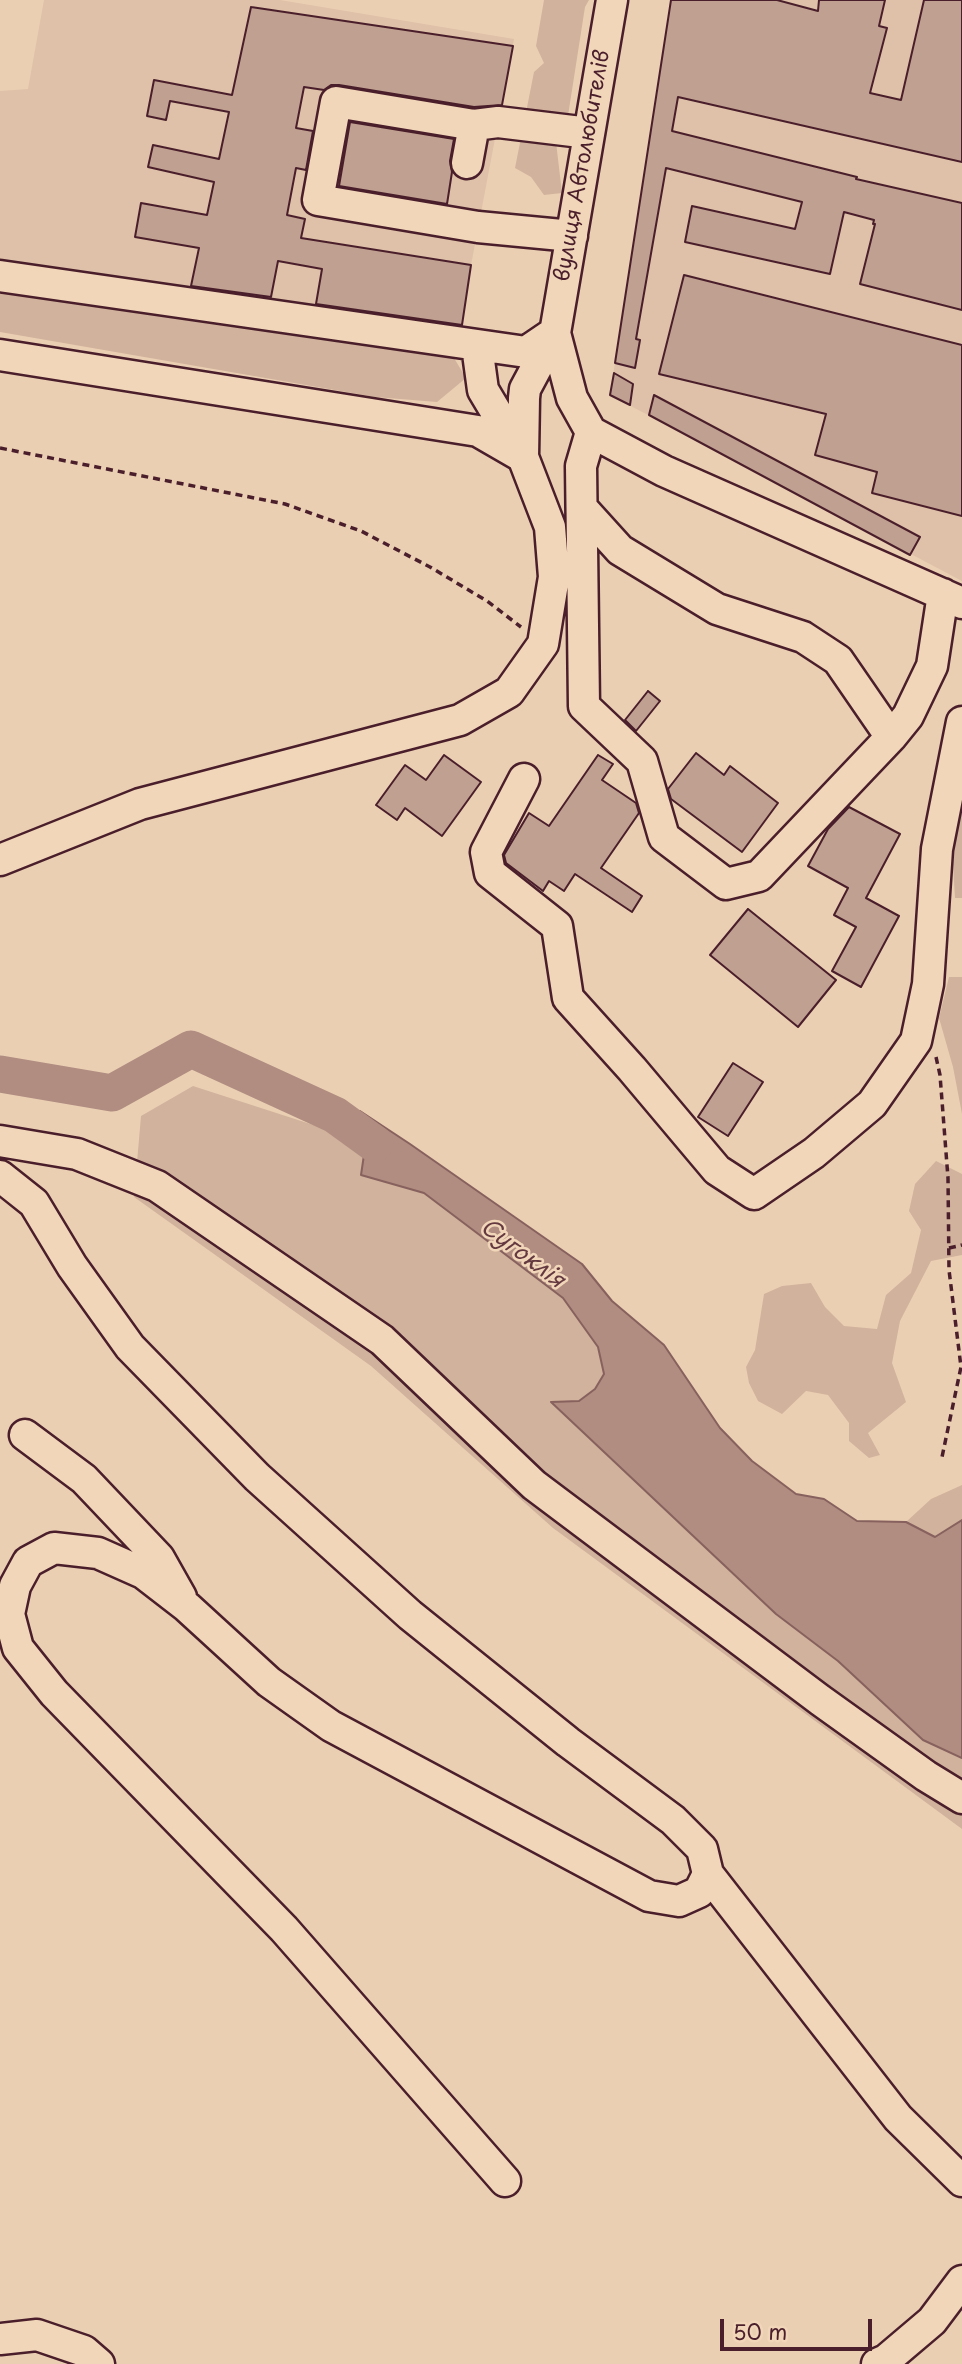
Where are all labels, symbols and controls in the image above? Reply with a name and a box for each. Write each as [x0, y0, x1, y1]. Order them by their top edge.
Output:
street label: вулиця Автолюбителів [550, 48, 616, 284]
water label: Сугоклія [474, 1213, 570, 1295]
scale bar [724, 2304, 876, 2348]
text: 50 m [733, 2315, 787, 2347]

